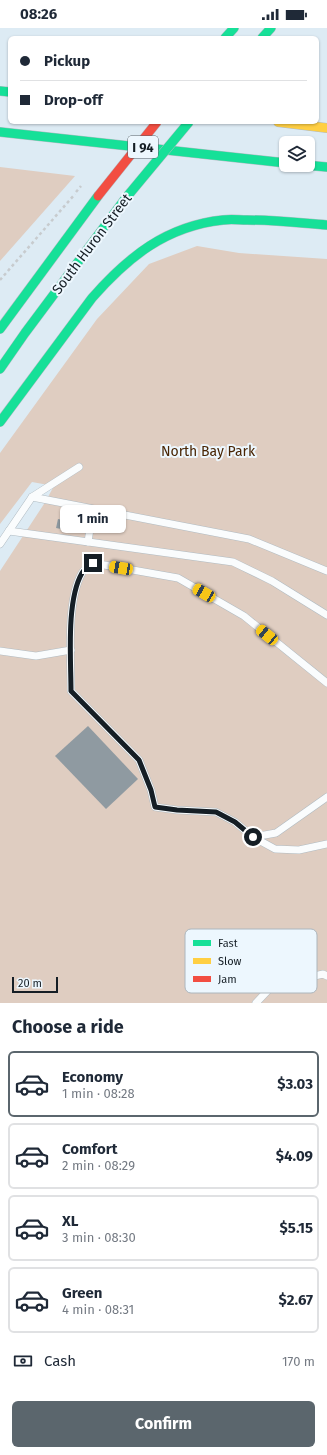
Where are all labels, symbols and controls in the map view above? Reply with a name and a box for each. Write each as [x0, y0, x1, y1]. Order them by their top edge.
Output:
text: 08:26 [20, 5, 57, 23]
text: Pickup [44, 52, 90, 70]
text: Drop-off [44, 91, 103, 109]
road number: I 94 [128, 136, 158, 158]
map controls [279, 136, 315, 172]
button: layers [279, 136, 315, 172]
street label: South Huron Street [49, 190, 136, 298]
park label: North Bay Park [161, 443, 256, 460]
callout: 1 min [60, 505, 126, 533]
text: 1 min [77, 511, 109, 526]
route end [84, 554, 102, 572]
car [108, 560, 134, 576]
car [191, 582, 217, 604]
car [254, 623, 280, 647]
route start [244, 828, 262, 846]
legend [185, 929, 317, 993]
text: Fast [218, 937, 238, 950]
text: Slow [218, 955, 242, 968]
text: Jam [218, 973, 237, 986]
scale bar [12, 975, 58, 994]
text: 20 m [18, 977, 42, 990]
text: Choose a ride [12, 1016, 124, 1038]
icon: car [14, 1066, 50, 1102]
text: Economy [62, 1068, 123, 1086]
text: $3.03 [277, 1075, 313, 1093]
text: 1 min · 08:28 [62, 1086, 135, 1101]
icon: car [14, 1138, 50, 1174]
text: Comfort [62, 1140, 118, 1158]
text: $4.09 [276, 1147, 313, 1165]
text: 2 min · 08:29 [62, 1158, 135, 1173]
icon: car [14, 1210, 50, 1246]
text: XL [62, 1212, 78, 1230]
text: $5.15 [280, 1219, 313, 1237]
text: 3 min · 08:30 [62, 1230, 136, 1245]
icon: car [14, 1282, 50, 1318]
text: Green [62, 1284, 102, 1302]
text: $2.67 [279, 1291, 313, 1309]
text: 4 min · 08:31 [62, 1302, 134, 1317]
icon: cash [12, 1350, 34, 1372]
text: Cash [44, 1352, 76, 1370]
text: 170 m [282, 1354, 315, 1369]
button: Confirm [12, 1401, 315, 1447]

